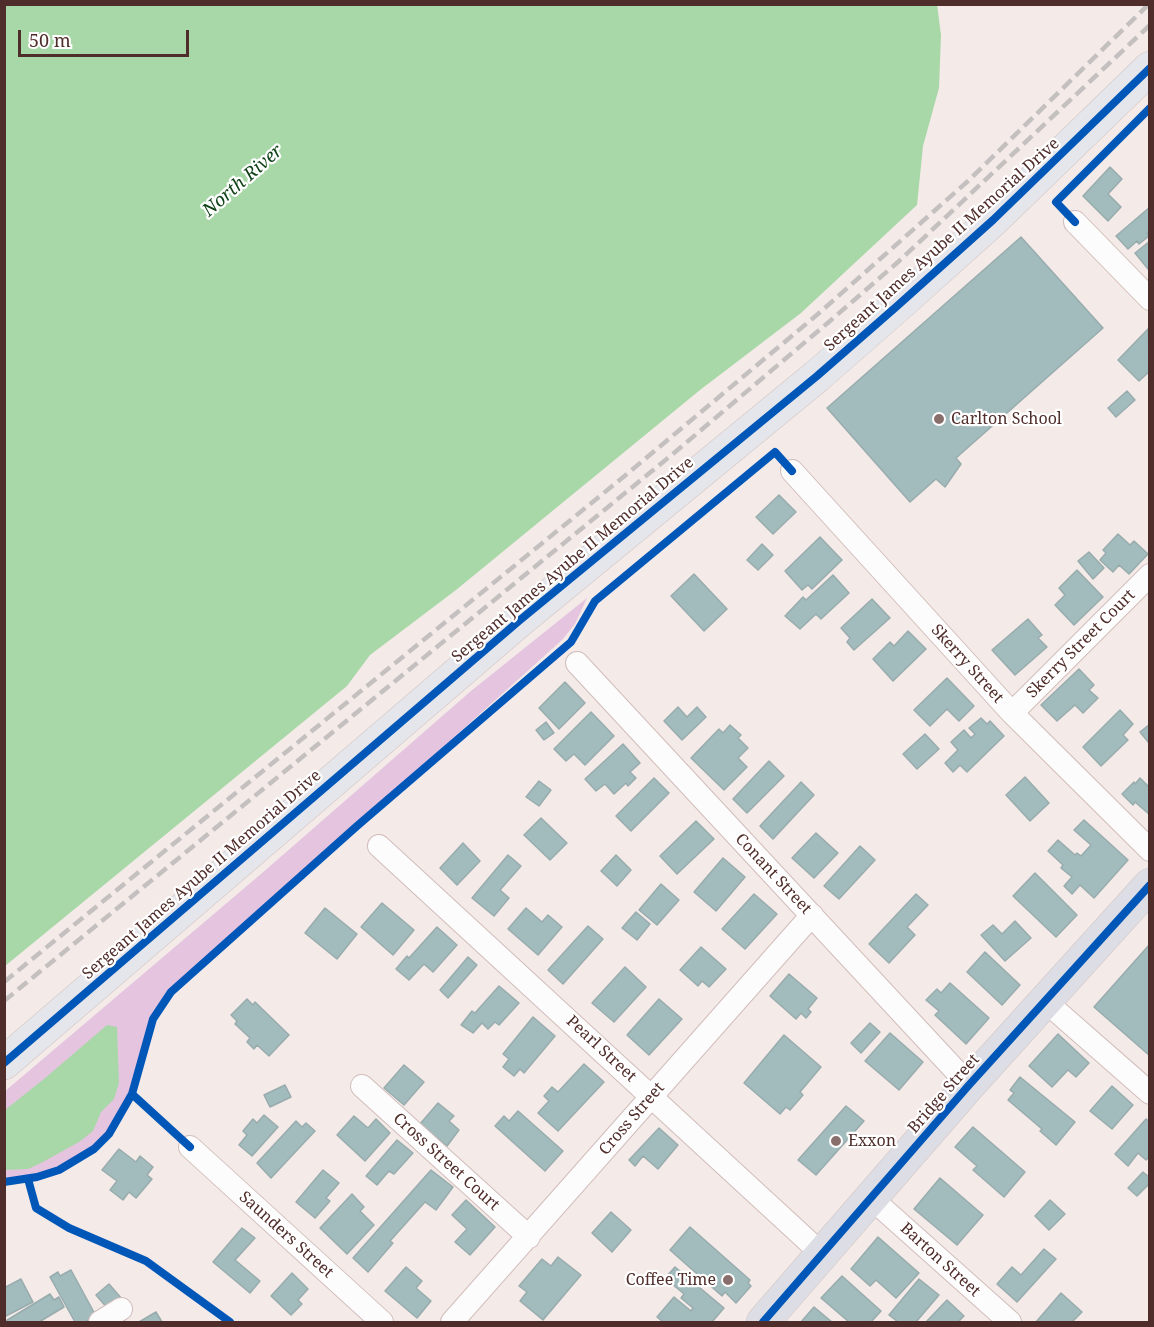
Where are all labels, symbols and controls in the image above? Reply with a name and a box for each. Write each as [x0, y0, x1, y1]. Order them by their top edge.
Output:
scale bar [21, 18, 192, 56]
text: 50 m [29, 28, 71, 52]
street label: Sergeant James Ayube II Memorial Drive [820, 134, 1064, 356]
water label: North River [199, 140, 287, 222]
place label: Carlton School [951, 409, 1062, 429]
marker: Carlton School [932, 412, 946, 426]
street label: Sergeant James Ayube II Memorial Drive [448, 453, 698, 667]
street label: Skerry Street Court [1023, 586, 1139, 702]
street label: Skerry Street [927, 621, 1007, 707]
street label: Sergeant James Ayube II Memorial Drive [79, 766, 325, 984]
street label: Conant Street [731, 830, 815, 918]
street label: Pearl Street [562, 1012, 640, 1086]
street label: Bridge Street [904, 1050, 984, 1138]
street label: Cross Street [595, 1079, 669, 1159]
street label: Cross Street Court [389, 1109, 503, 1215]
place label: Exxon [848, 1131, 896, 1151]
marker: Exxon [829, 1134, 843, 1148]
street label: Saunders Street [235, 1188, 337, 1282]
street label: Barton Street [896, 1219, 984, 1301]
place label: Coffee Time [626, 1270, 716, 1290]
marker: Coffee Time [721, 1273, 735, 1287]

